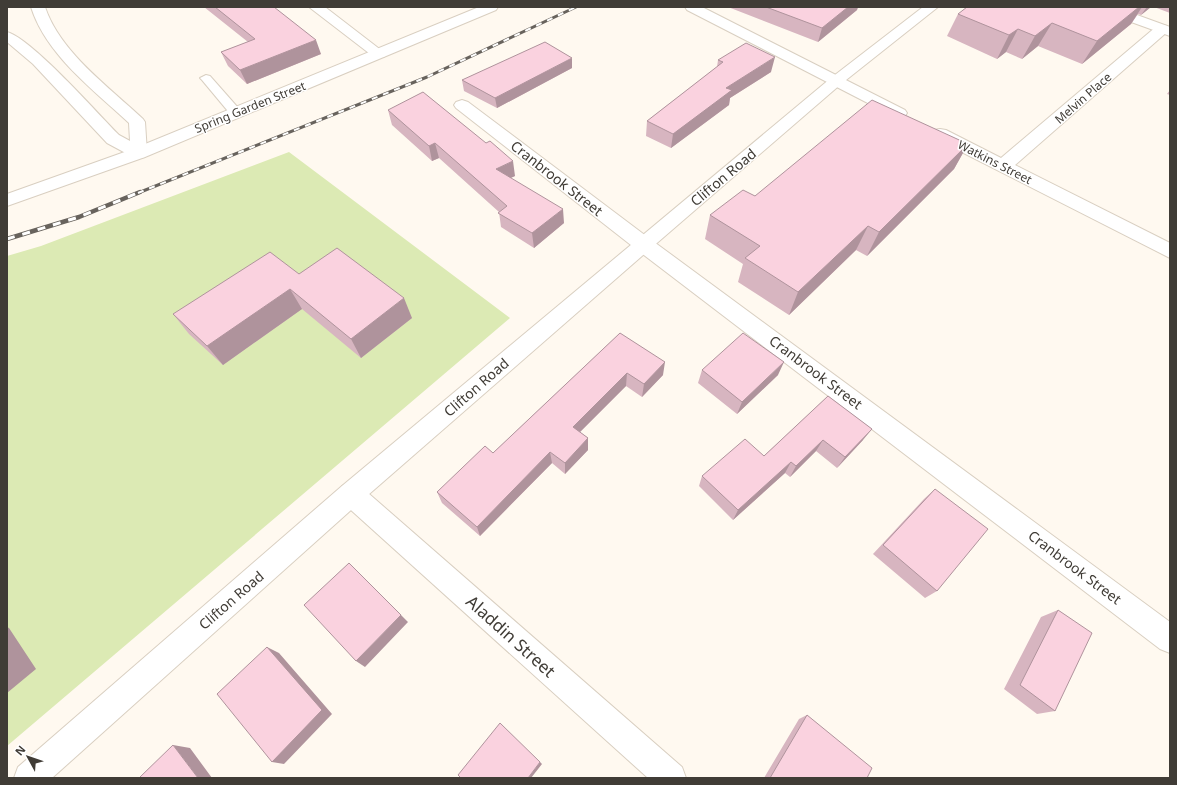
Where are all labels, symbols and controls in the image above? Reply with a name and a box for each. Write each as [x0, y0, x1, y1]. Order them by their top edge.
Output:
street label: Melvin Place [1051, 68, 1115, 127]
street label: Spring Garden Street [192, 77, 309, 137]
street label: Cranbrook Street [507, 136, 607, 220]
street label: Watkins Street [955, 136, 1036, 188]
street label: Clifton Road [686, 144, 760, 210]
street label: Cranbrook Street [766, 331, 866, 413]
street label: Clifton Road [439, 353, 513, 421]
street label: Cranbrook Street [1025, 526, 1125, 608]
street label: Clifton Road [194, 566, 268, 634]
street label: Aladdin Street [462, 590, 560, 682]
north arrow [8, 737, 48, 777]
text: N [11, 742, 29, 759]

